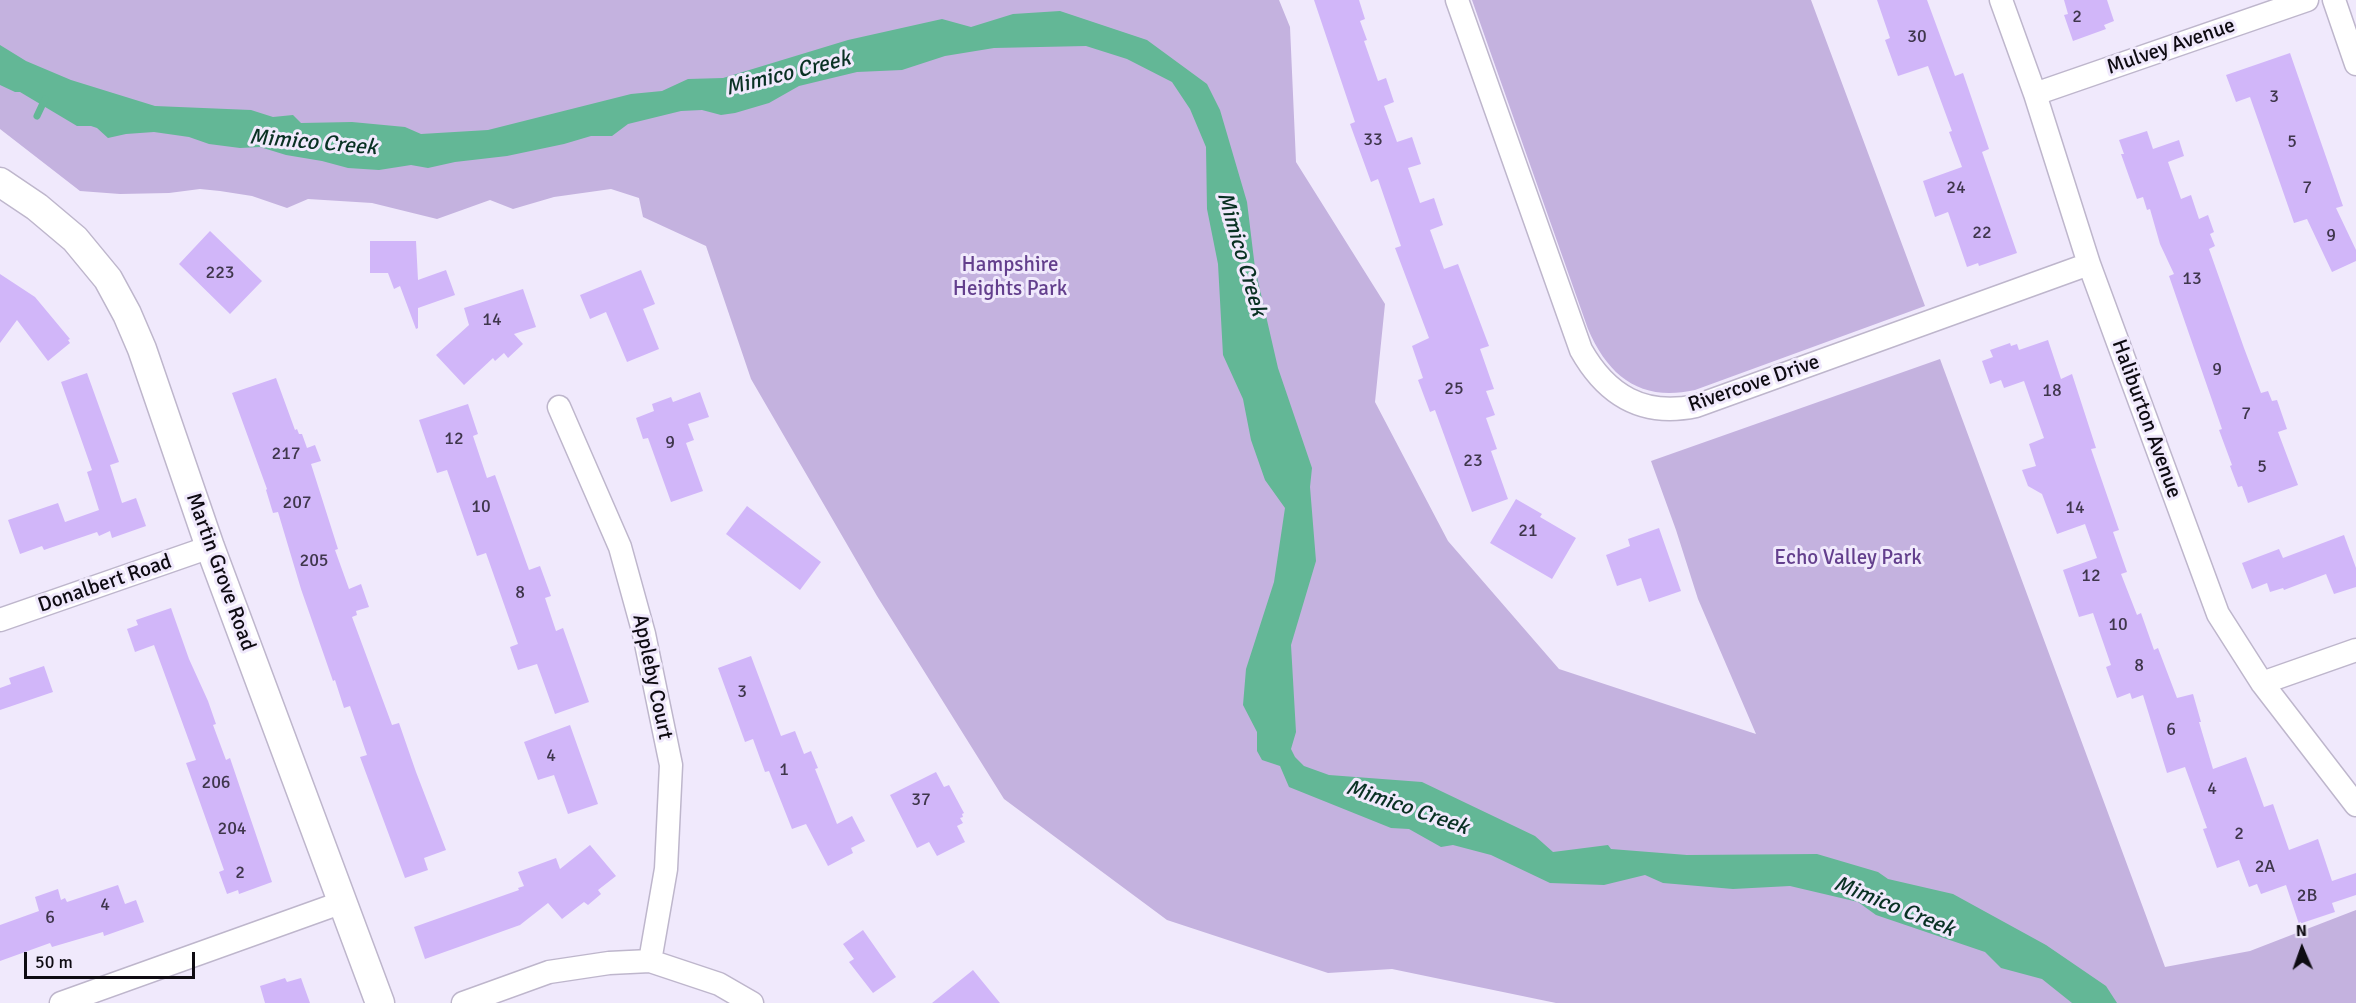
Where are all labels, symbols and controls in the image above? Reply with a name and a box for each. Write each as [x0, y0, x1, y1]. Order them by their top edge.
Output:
house number: 2 [2072, 6, 2082, 28]
street label: Mulvey Avenue [2104, 13, 2238, 81]
house number: 30 [1907, 26, 1927, 48]
water label: Mimico Creek [723, 46, 853, 102]
house number: 3 [2269, 86, 2279, 108]
water label: Mimico Creek [248, 124, 378, 162]
house number: 33 [1363, 129, 1383, 151]
house number: 5 [2287, 131, 2297, 153]
house number: 24 [1946, 177, 1966, 199]
house number: 7 [2302, 177, 2312, 199]
water label: Mimico Creek [1211, 189, 1271, 319]
house number: 22 [1972, 222, 1992, 244]
house number: 9 [2326, 225, 2336, 247]
park label: Hampshire Heights Park [953, 252, 1067, 302]
house number: 223 [205, 262, 235, 284]
house number: 13 [2182, 268, 2202, 290]
house number: 14 [482, 309, 502, 331]
street label: Haliburton Avenue [2106, 336, 2186, 502]
street label: Rivercove Drive [1685, 350, 1823, 418]
house number: 9 [2212, 359, 2222, 381]
house number: 25 [1444, 378, 1464, 400]
house number: 18 [2042, 380, 2062, 402]
house number: 7 [2241, 403, 2251, 425]
house number: 12 [444, 428, 464, 450]
house number: 9 [665, 432, 675, 454]
house number: 217 [271, 443, 301, 465]
house number: 23 [1463, 450, 1483, 472]
house number: 5 [2257, 456, 2267, 478]
street label: Martin Grove Road [180, 490, 260, 654]
house number: 207 [282, 492, 312, 514]
house number: 10 [471, 496, 491, 518]
house number: 14 [2065, 497, 2085, 519]
house number: 21 [1518, 520, 1538, 542]
park label: Echo Valley Park [1774, 545, 1922, 571]
street label: Donalbert Road [35, 549, 175, 619]
house number: 205 [299, 550, 329, 572]
house number: 12 [2081, 565, 2101, 587]
house number: 8 [515, 582, 525, 604]
street label: Appleby Court [626, 612, 678, 742]
house number: 10 [2108, 614, 2128, 636]
house number: 8 [2134, 655, 2144, 677]
house number: 3 [737, 681, 747, 703]
house number: 6 [2166, 719, 2176, 741]
house number: 4 [546, 745, 556, 767]
house number: 1 [779, 759, 789, 781]
house number: 206 [201, 772, 231, 794]
water label: Mimico Creek [1342, 775, 1472, 841]
house number: 4 [2207, 778, 2217, 800]
house number: 37 [911, 789, 931, 811]
house number: 204 [217, 818, 247, 840]
house number: 2 [2234, 823, 2244, 845]
house number: 2A [2255, 856, 2275, 878]
house number: 2 [235, 862, 245, 884]
water label: Mimico Creek [1830, 871, 1958, 943]
house number: 2B [2297, 885, 2317, 907]
house number: 4 [100, 894, 110, 916]
house number: 6 [45, 907, 55, 929]
north arrow [2272, 919, 2332, 979]
text: N [2295, 921, 2307, 941]
scale bar [27, 940, 198, 978]
text: 50 m [35, 951, 73, 973]

